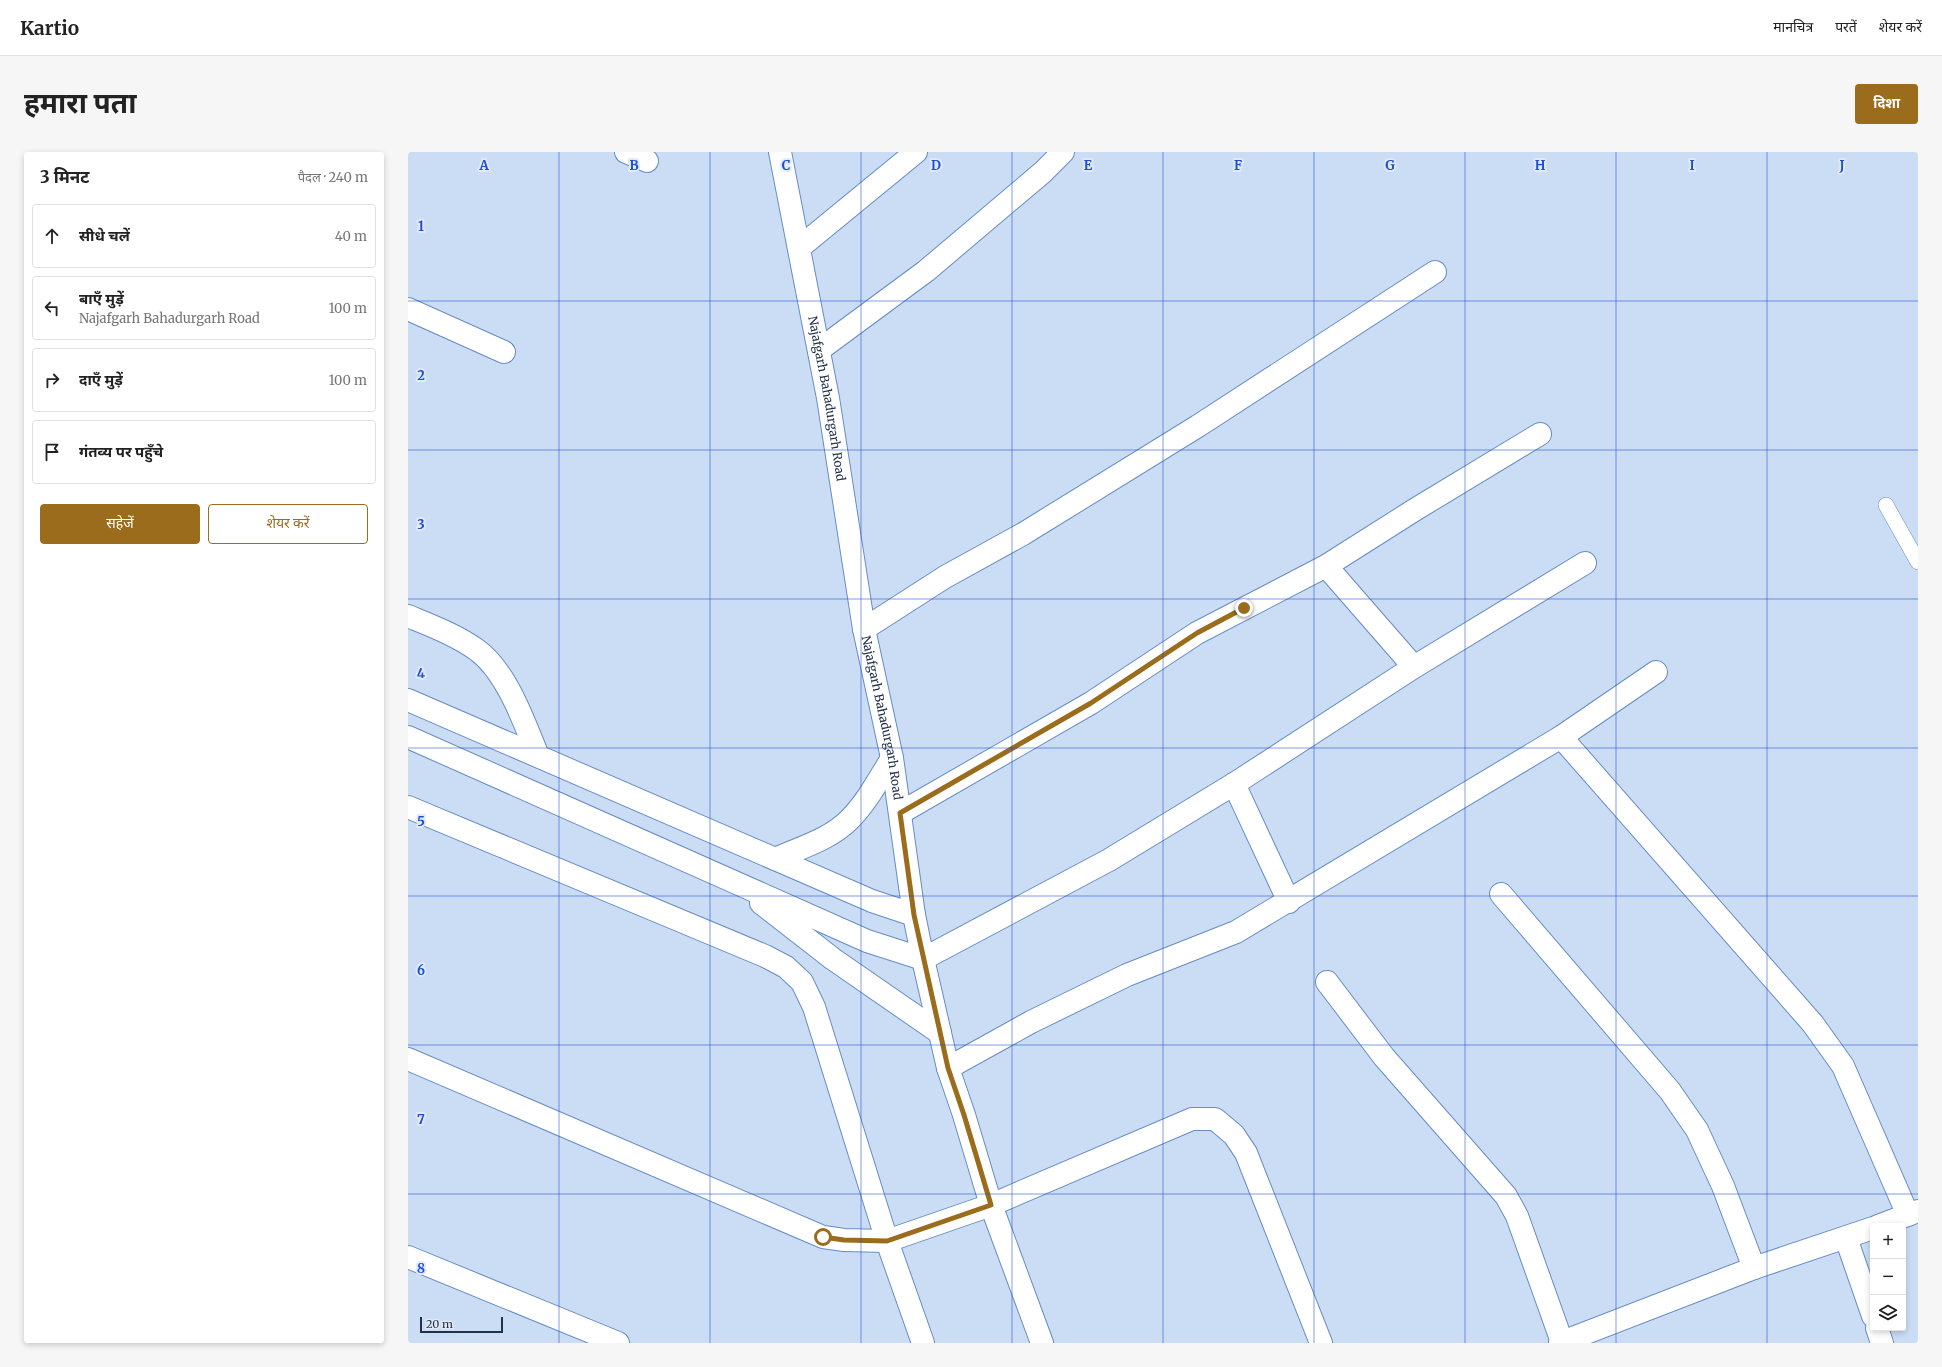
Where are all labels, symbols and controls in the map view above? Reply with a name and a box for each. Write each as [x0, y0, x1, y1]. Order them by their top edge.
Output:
text: Kartio [20, 16, 79, 40]
text: मानचित्र [1773, 18, 1813, 36]
text: परतें [1835, 18, 1857, 36]
text: शेयर करें [1879, 18, 1922, 36]
button: दिशा [1855, 84, 1918, 124]
text: हमारा पता [24, 85, 136, 121]
text: A [478, 157, 489, 174]
text: B [629, 157, 639, 174]
text: C [782, 157, 791, 174]
text: D [931, 157, 941, 174]
text: E [1084, 157, 1093, 174]
text: F [1234, 157, 1242, 174]
text: G [1385, 157, 1395, 174]
text: H [1535, 157, 1546, 174]
text: I [1689, 157, 1695, 174]
text: J [1838, 157, 1845, 174]
text: 3 मिनट [40, 166, 89, 188]
text: पैदल · 240 m [298, 169, 368, 186]
text: 1 [418, 218, 424, 235]
icon: ahead [41, 225, 63, 247]
text: सीधे चलें [79, 226, 130, 245]
text: 40 m [335, 228, 367, 245]
text: बाएँ मुड़ें [79, 289, 124, 308]
icon: left [41, 297, 63, 319]
text: 100 m [329, 300, 367, 317]
text: Najafgarh Bahadurgarh Road [79, 310, 260, 327]
street label: Najafgarh Bahadurgarh Road [805, 315, 849, 482]
text: 2 [417, 367, 425, 384]
icon: right [41, 369, 63, 391]
text: दाएँ मुड़ें [79, 370, 123, 389]
text: 100 m [329, 372, 367, 389]
icon: arrive [41, 441, 63, 463]
text: गंतव्य पर पहुँचे [79, 442, 163, 461]
button: सहेजें [40, 504, 200, 544]
button: शेयर करें [208, 504, 368, 544]
text: 3 [417, 516, 425, 533]
route end [1235, 599, 1253, 617]
street label: Najafgarh Bahadurgarh Road [859, 634, 906, 801]
text: 4 [417, 665, 426, 682]
text: 5 [417, 813, 425, 830]
text: 6 [417, 962, 425, 979]
text: 7 [417, 1111, 425, 1128]
map controls [1870, 1223, 1906, 1331]
button: + [1870, 1223, 1906, 1259]
route start [814, 1228, 832, 1246]
button: − [1870, 1259, 1906, 1295]
text: 8 [417, 1260, 425, 1277]
button: layers [1870, 1295, 1906, 1331]
scale bar [420, 1315, 503, 1334]
text: 20 m [426, 1317, 453, 1331]

